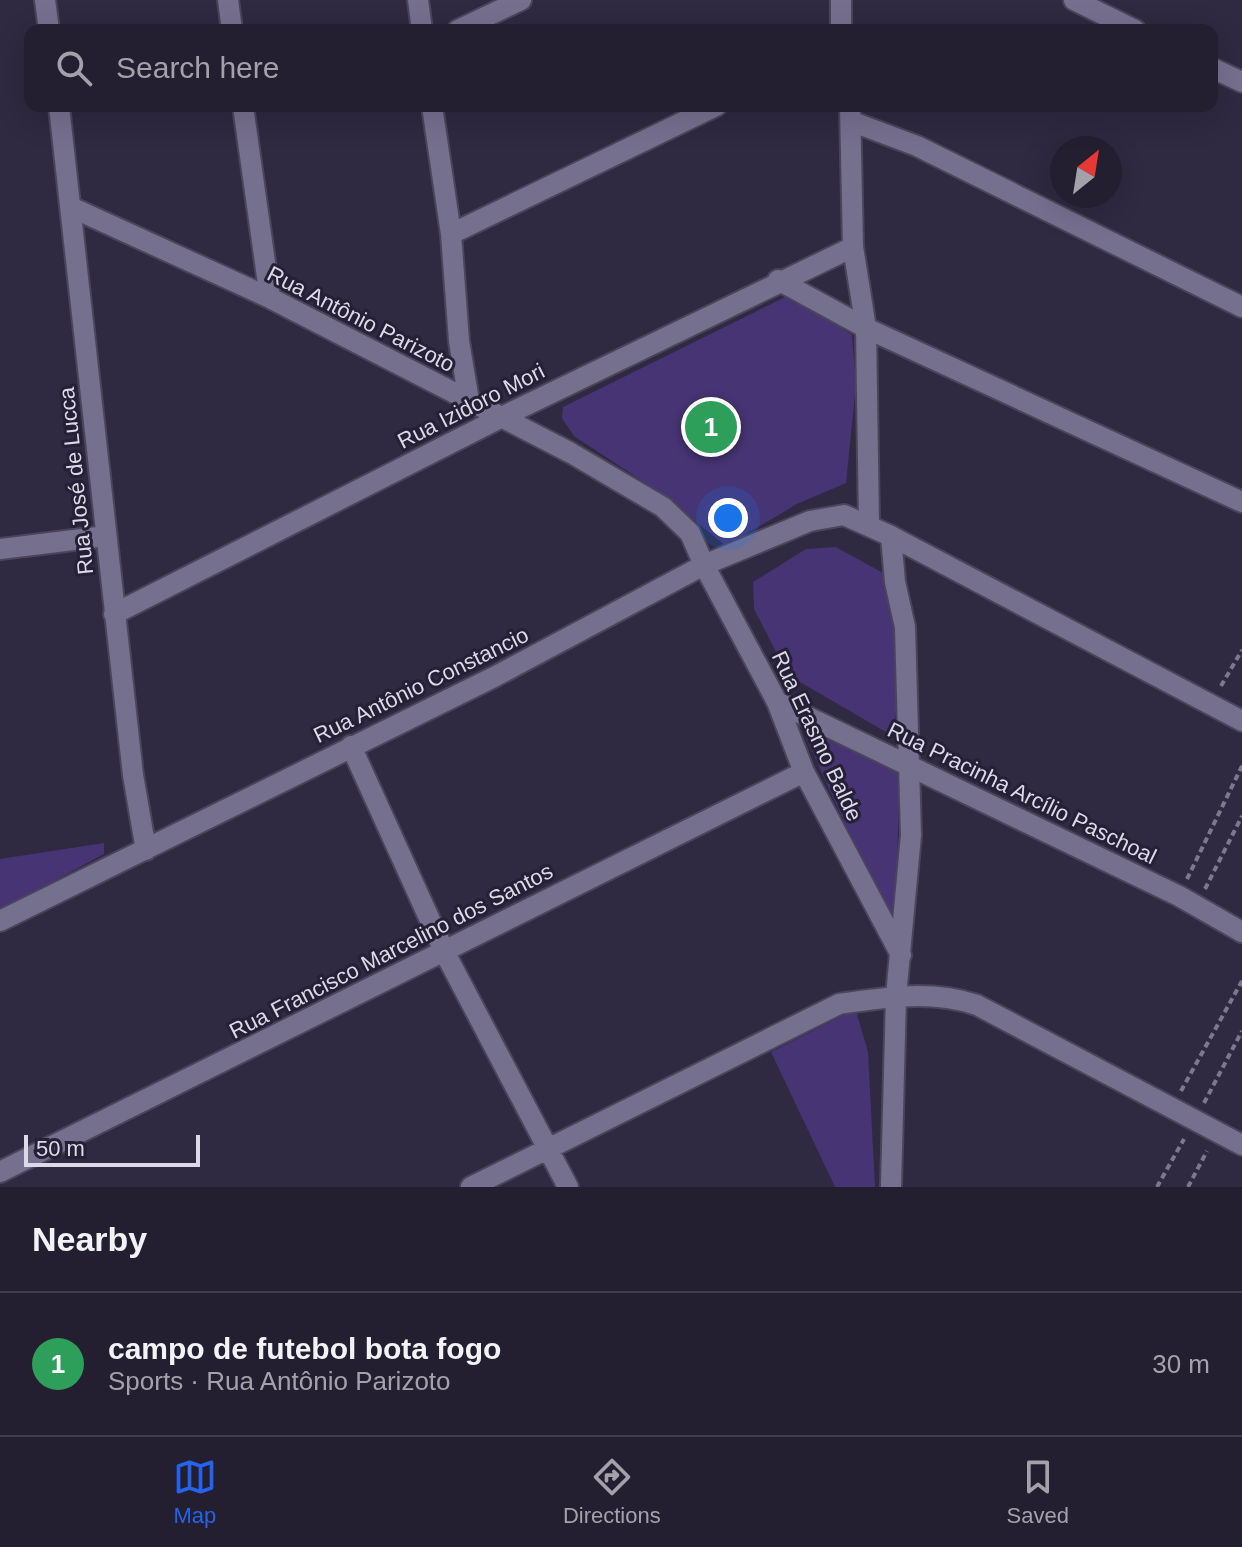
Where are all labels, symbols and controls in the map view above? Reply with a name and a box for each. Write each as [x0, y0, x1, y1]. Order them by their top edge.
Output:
search box [24, 24, 1218, 112]
icon: search [52, 46, 96, 90]
text: Search here [116, 51, 279, 84]
north arrow [1050, 136, 1122, 208]
street label: Rua Antônio Parizoto [263, 261, 459, 377]
street label: Rua Izidoro Mori [393, 358, 549, 454]
street label: Rua José de Lucca [54, 385, 98, 576]
pin: 1 [685, 397, 737, 457]
your location [708, 498, 748, 538]
street label: Rua Antônio Constancio [309, 622, 533, 748]
street label: Rua Erasmo Balde [767, 647, 867, 825]
street label: Rua Pracinha Arcílio Paschoal [884, 717, 1160, 869]
street label: Rua Francisco Marcelino dos Santos [225, 858, 557, 1044]
scale bar [24, 1131, 200, 1167]
text: 50 m [36, 1136, 85, 1161]
text: Nearby [32, 1220, 147, 1258]
text: campo de futebol bota fogo [108, 1332, 501, 1365]
text: 1 [51, 1349, 65, 1379]
text: 30 m [1152, 1349, 1210, 1379]
text: Sports · Rua Antônio Parizoto [108, 1366, 451, 1396]
tab: Map [173, 1455, 217, 1529]
tab: Directions [563, 1455, 661, 1529]
tab: Saved [1007, 1455, 1069, 1529]

